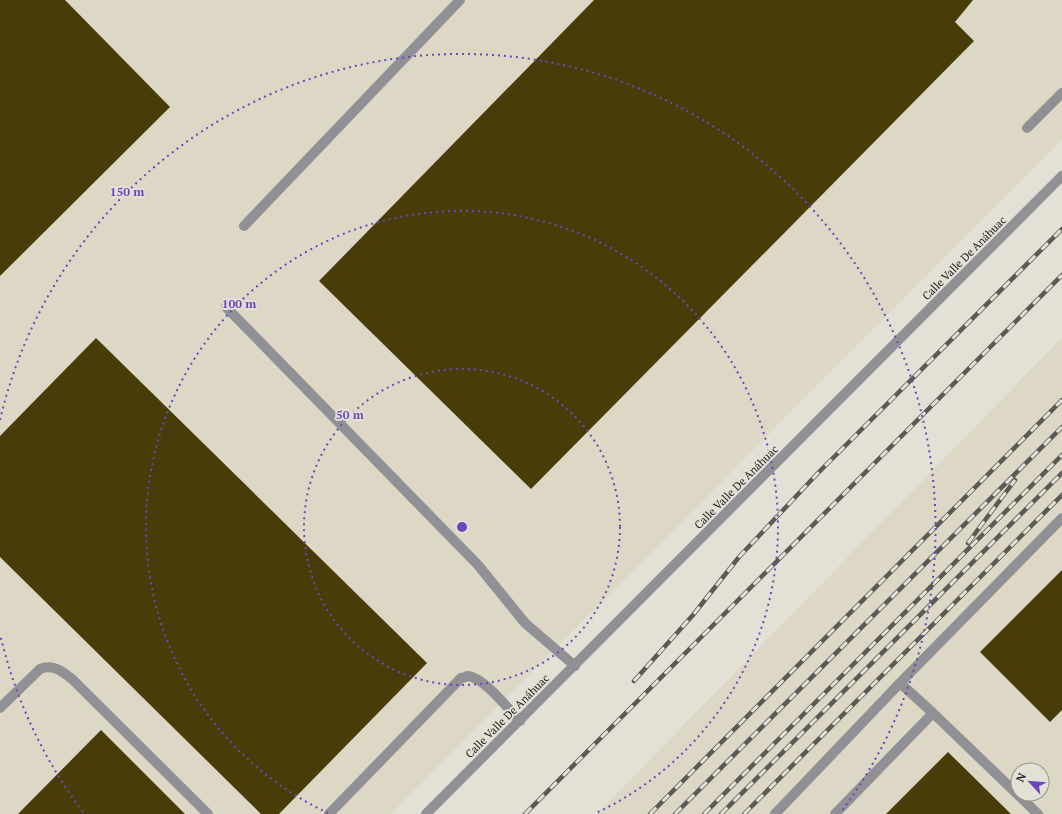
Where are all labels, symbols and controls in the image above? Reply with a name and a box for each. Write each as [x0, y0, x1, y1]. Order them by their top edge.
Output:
text: 150 m [110, 184, 144, 199]
street label: Calle Valle De Anáhuac [919, 213, 1009, 303]
text: 100 m [222, 296, 256, 311]
text: 50 m [336, 407, 364, 422]
street label: Calle Valle De Anáhuac [691, 442, 781, 532]
centre of rings [455, 520, 469, 534]
street label: Calle Valle De Anáhuac [462, 671, 552, 761]
north arrow [1010, 762, 1050, 802]
text: N [1013, 770, 1029, 784]

